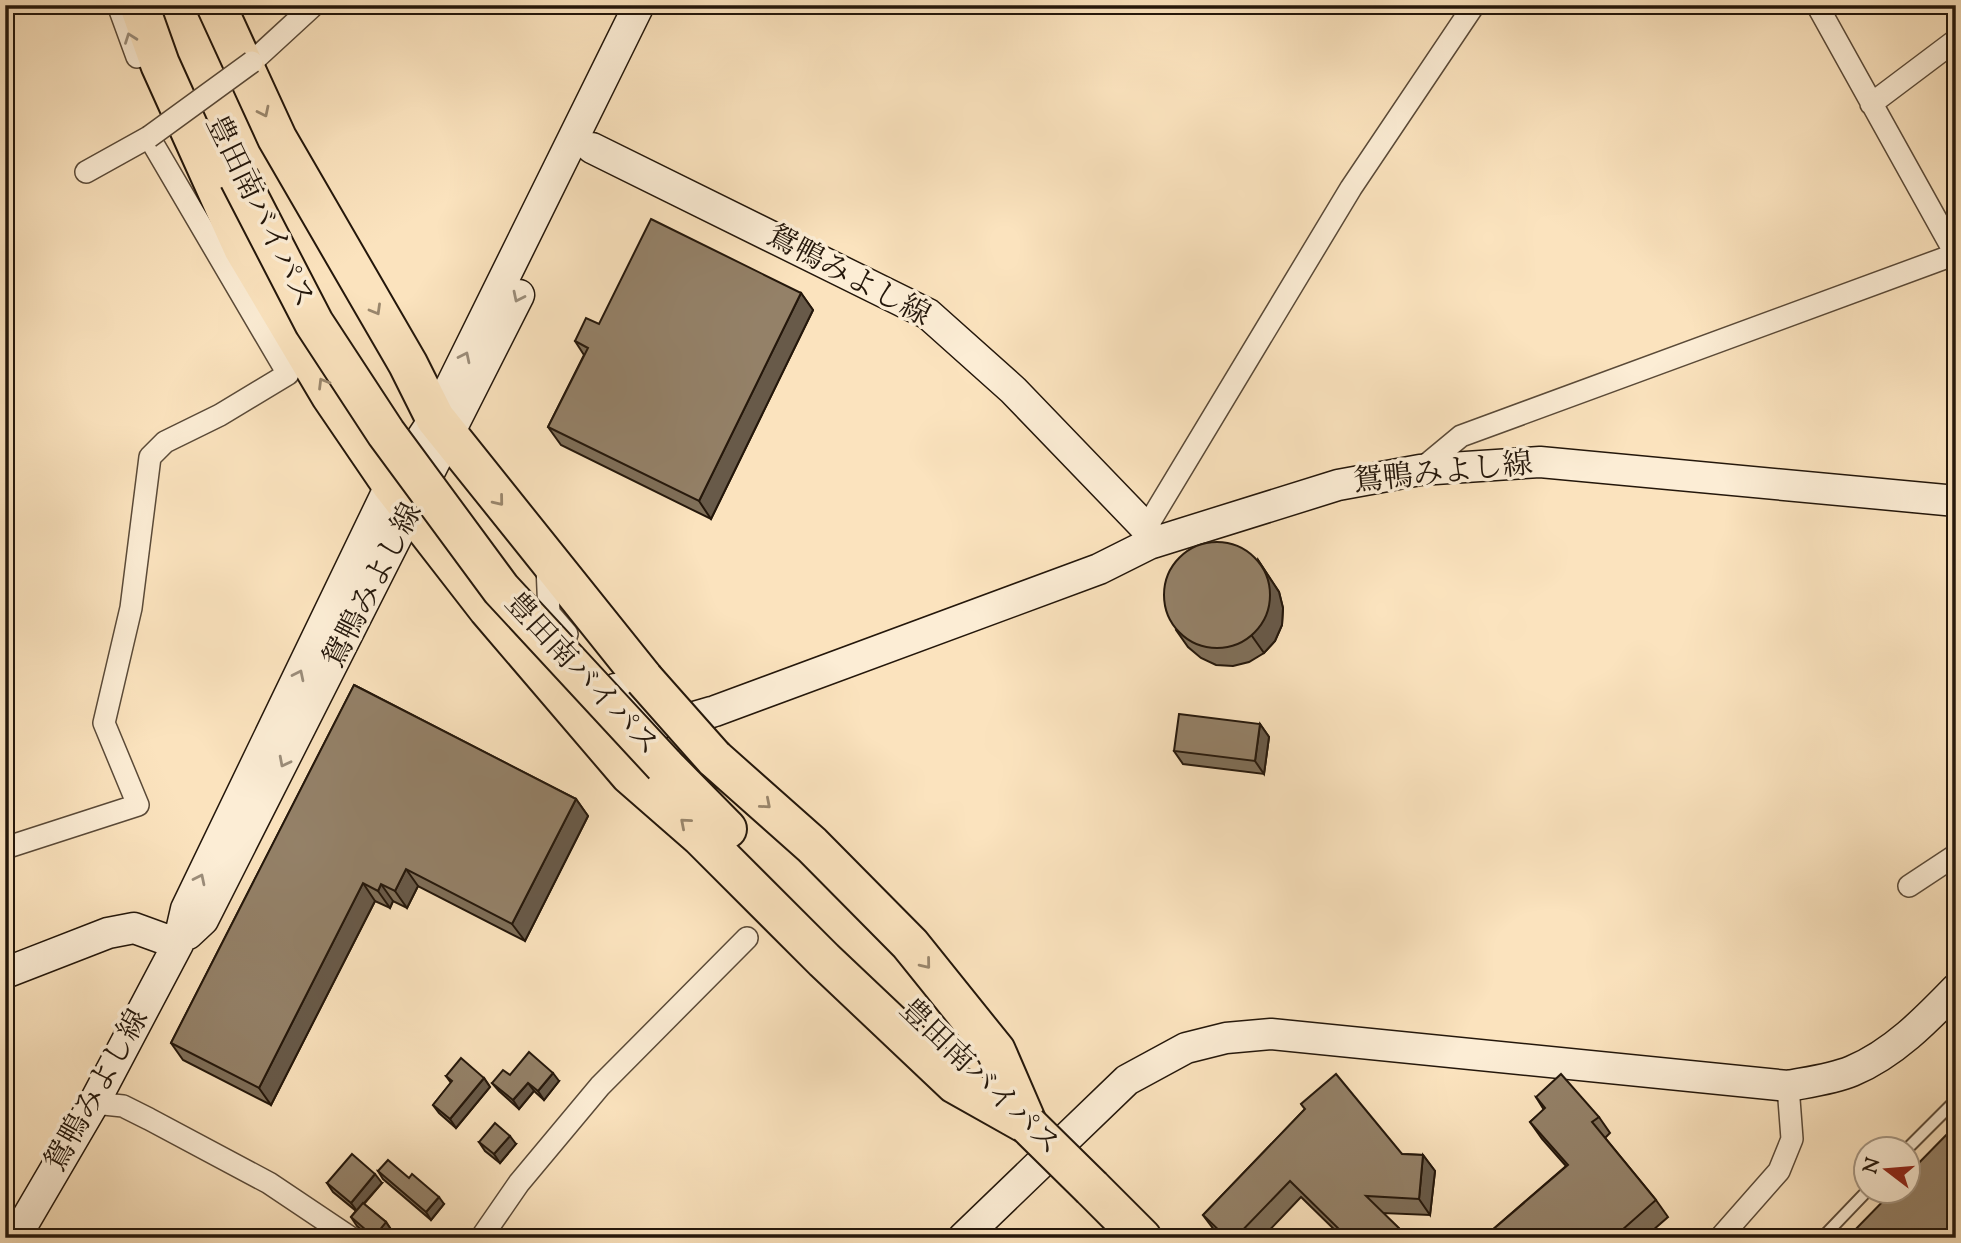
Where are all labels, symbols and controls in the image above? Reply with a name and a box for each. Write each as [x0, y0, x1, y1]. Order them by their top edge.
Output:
one-way arrow [125, 32, 139, 44]
one-way arrow [256, 105, 270, 117]
street label: 豊田南バイパス [194, 108, 324, 316]
street label: 鴛鴨みよし線 [758, 216, 938, 338]
one-way arrow [513, 290, 527, 302]
one-way arrow [368, 303, 381, 316]
one-way arrow [457, 352, 471, 364]
one-way arrow [319, 378, 332, 391]
street label: 鴛鴨みよし線 [1351, 443, 1535, 505]
one-way arrow [491, 492, 503, 505]
street label: 鴛鴨みよし線 [314, 496, 434, 676]
street label: 豊田南バイパス [494, 584, 668, 766]
one-way arrow [291, 670, 305, 682]
one-way arrow [279, 755, 293, 767]
one-way arrow [757, 795, 770, 808]
one-way arrow [680, 819, 693, 831]
one-way arrow [192, 874, 206, 887]
one-way arrow [918, 957, 931, 969]
street label: 豊田南バイパス [889, 990, 1069, 1166]
street label: 鴛鴨みよし線 [36, 1002, 160, 1180]
north arrow [1853, 1134, 1923, 1204]
text: N [1858, 1155, 1888, 1177]

